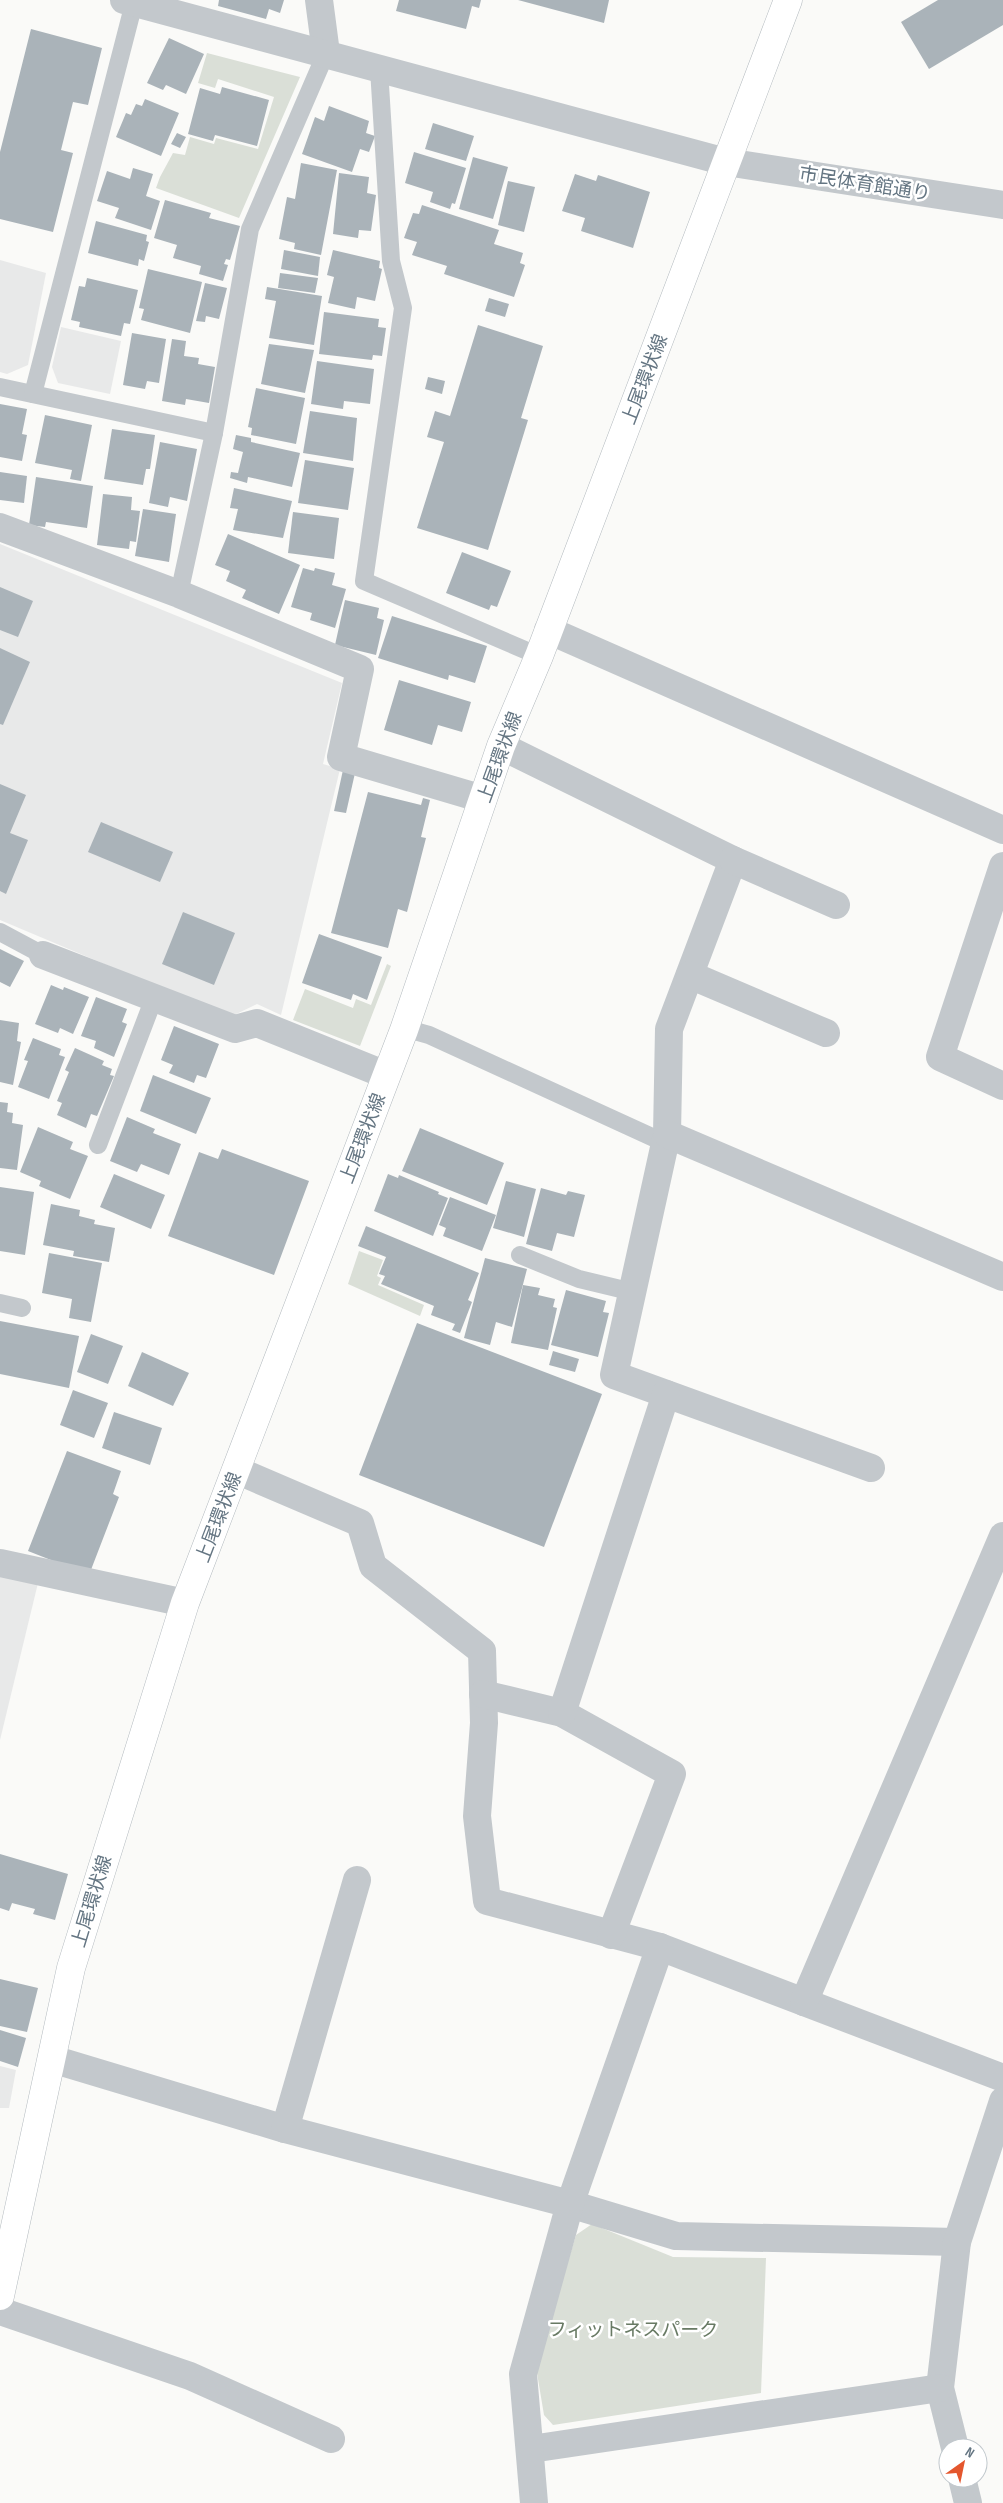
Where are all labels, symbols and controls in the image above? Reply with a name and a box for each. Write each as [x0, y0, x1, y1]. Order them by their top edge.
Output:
street label: 市民体育館通り [797, 163, 932, 206]
street label: 上尾環状線 [618, 331, 673, 428]
street label: 上尾環状線 [473, 709, 527, 806]
street label: 上尾環状線 [336, 1090, 391, 1187]
street label: 上尾環状線 [192, 1469, 247, 1566]
street label: 上尾環状線 [68, 1853, 117, 1950]
park label: フィットネスパーク [548, 2319, 718, 2342]
north arrow [938, 2438, 988, 2488]
text: N [962, 2443, 978, 2462]

